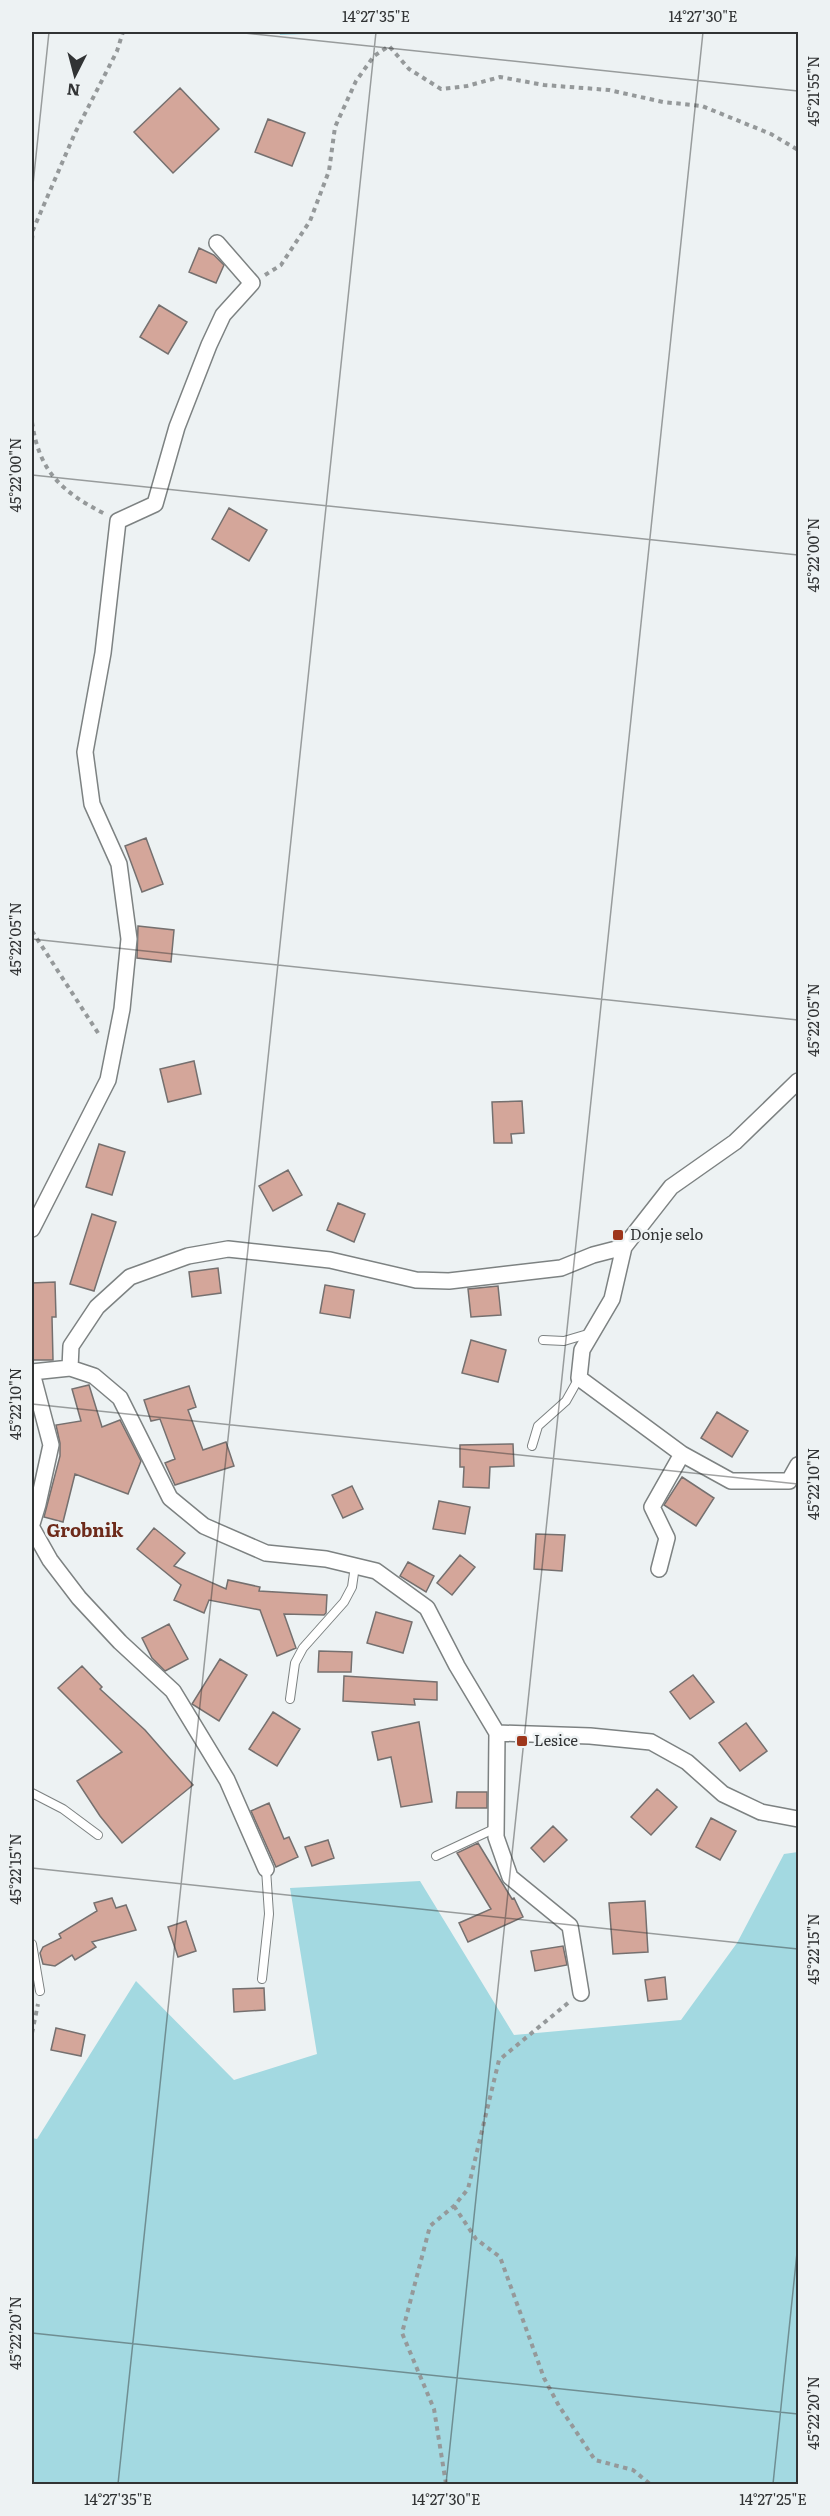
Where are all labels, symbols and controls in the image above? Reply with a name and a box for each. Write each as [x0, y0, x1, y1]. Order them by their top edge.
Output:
text: 14°27'35"E [342, 4, 410, 27]
text: 14°27'30"E [668, 4, 738, 27]
north arrow [45, 45, 105, 105]
text: 45°21'55"N [801, 55, 824, 127]
text: N [65, 78, 81, 104]
text: 45°22'00"N [3, 437, 26, 513]
text: 45°22'00"N [801, 517, 824, 593]
text: 45°22'05"N [3, 902, 26, 976]
text: 45°22'05"N [801, 983, 824, 1057]
place label: Donje selo [630, 1222, 703, 1245]
marker: Donje selo [611, 1228, 625, 1242]
text: 45°22'10"N [3, 1368, 26, 1440]
text: 45°22'10"N [801, 1448, 824, 1520]
district label: Grobnik [47, 1516, 124, 1543]
place label: Lesice [534, 1728, 578, 1751]
marker: Lesice [515, 1734, 529, 1748]
text: 45°22'15"N [3, 1833, 26, 1905]
text: 45°22'15"N [801, 1913, 824, 1985]
text: 45°22'20"N [3, 2296, 26, 2370]
text: 45°22'20"N [801, 2376, 824, 2450]
text: 14°27'35"E [84, 2487, 152, 2510]
text: 14°27'30"E [411, 2487, 481, 2510]
text: 14°27'25"E [739, 2487, 807, 2510]

